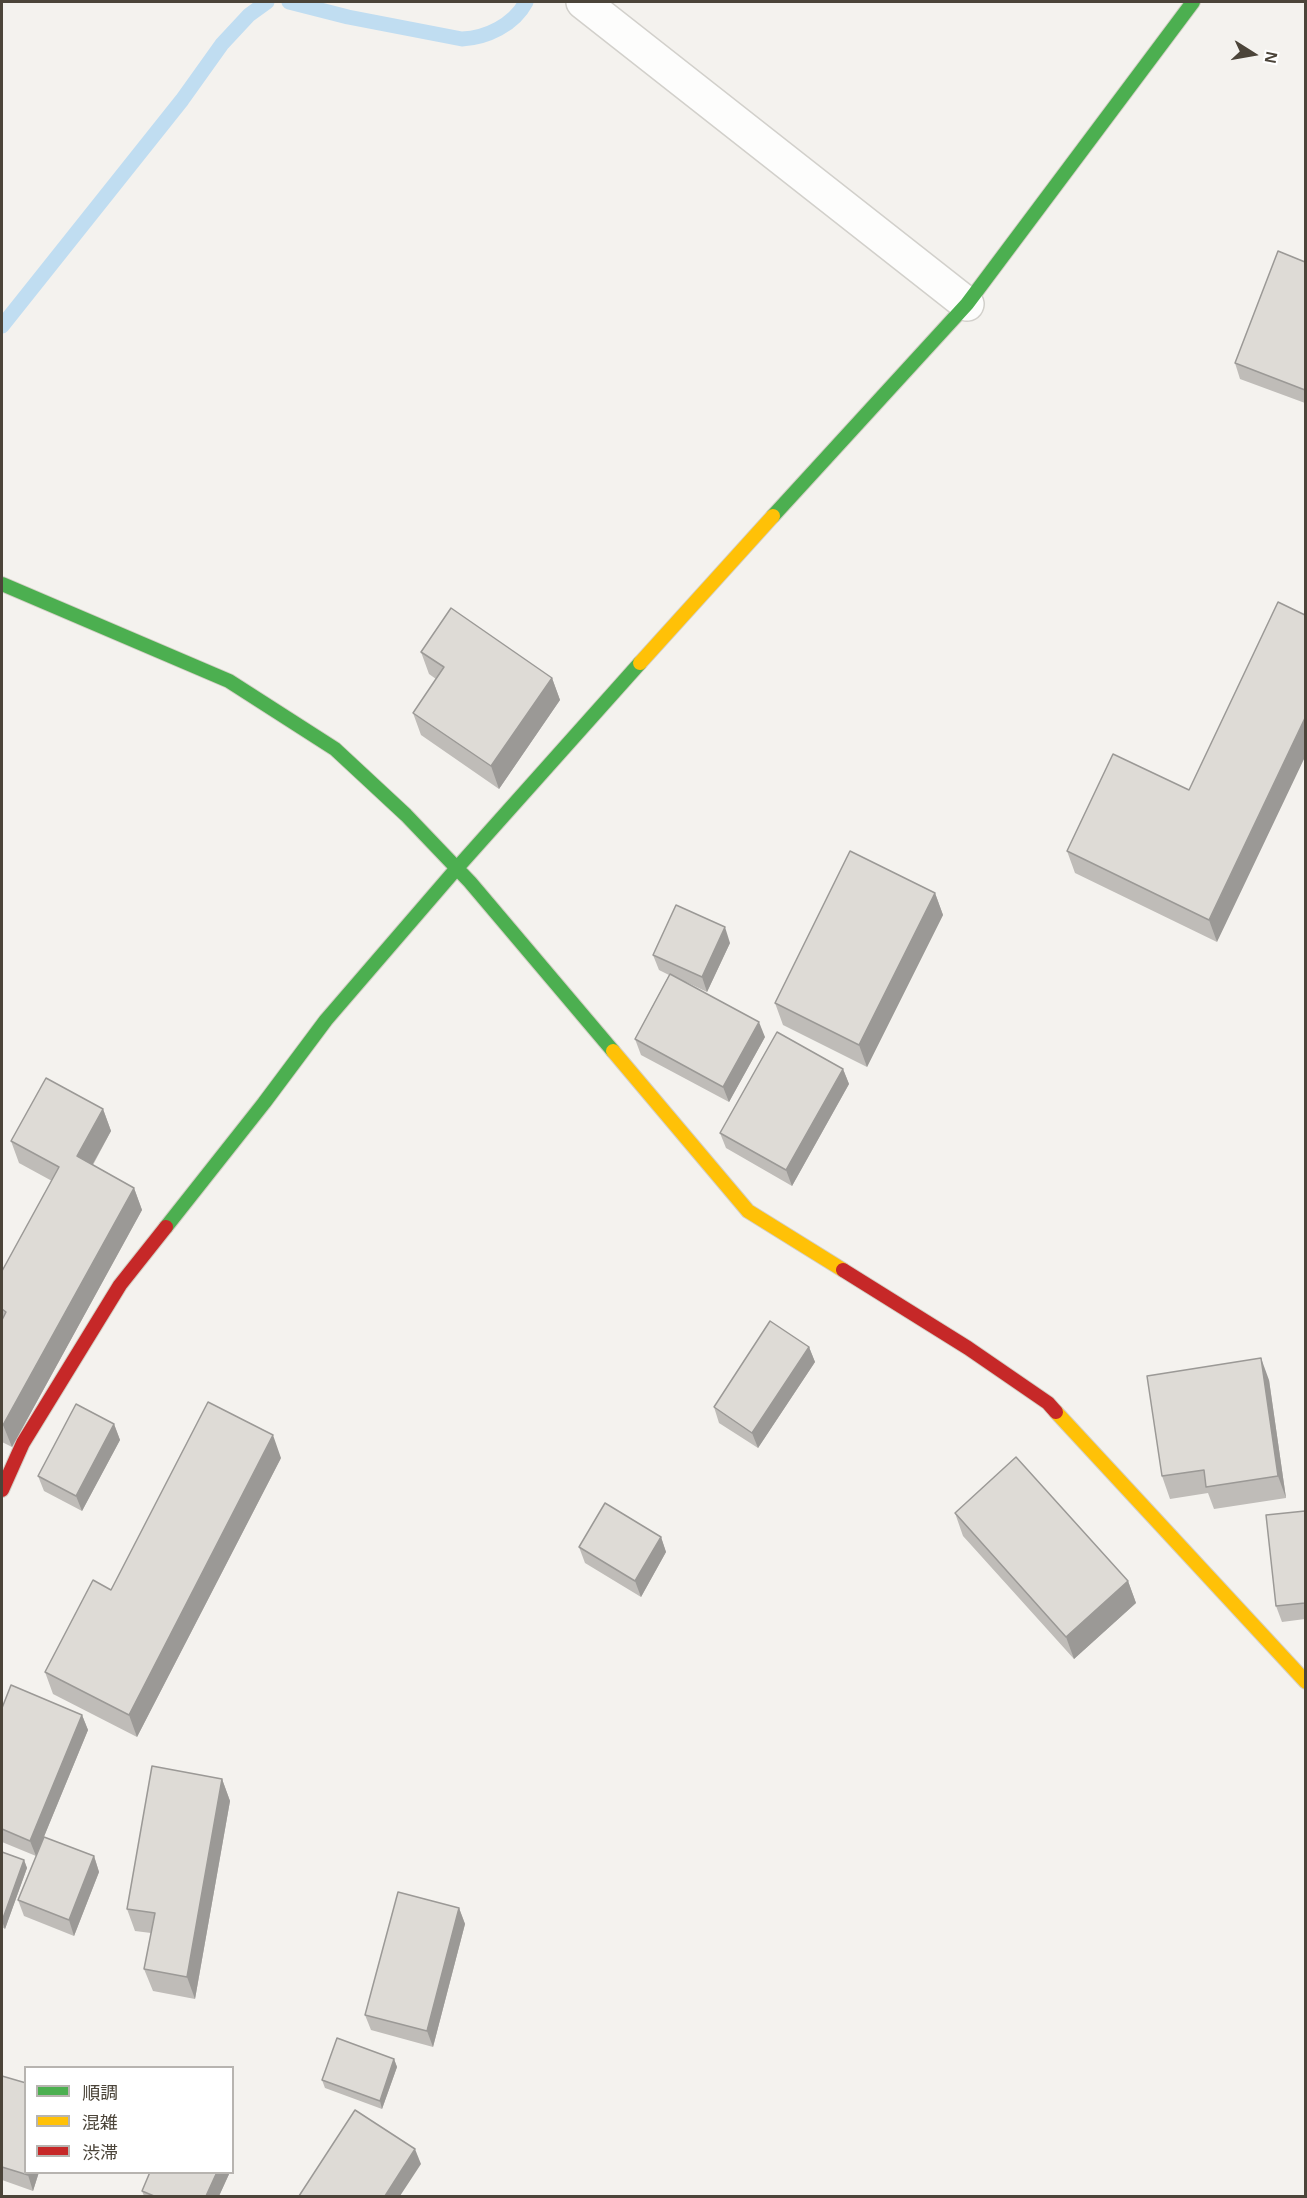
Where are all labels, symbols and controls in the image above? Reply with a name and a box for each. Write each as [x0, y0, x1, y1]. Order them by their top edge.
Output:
north arrow [1223, 24, 1283, 84]
text: N [1262, 50, 1281, 65]
legend [24, 2066, 234, 2174]
text: 順調 [82, 2083, 118, 2103]
text: 混雑 [82, 2113, 118, 2133]
text: 渋滞 [82, 2143, 118, 2163]

